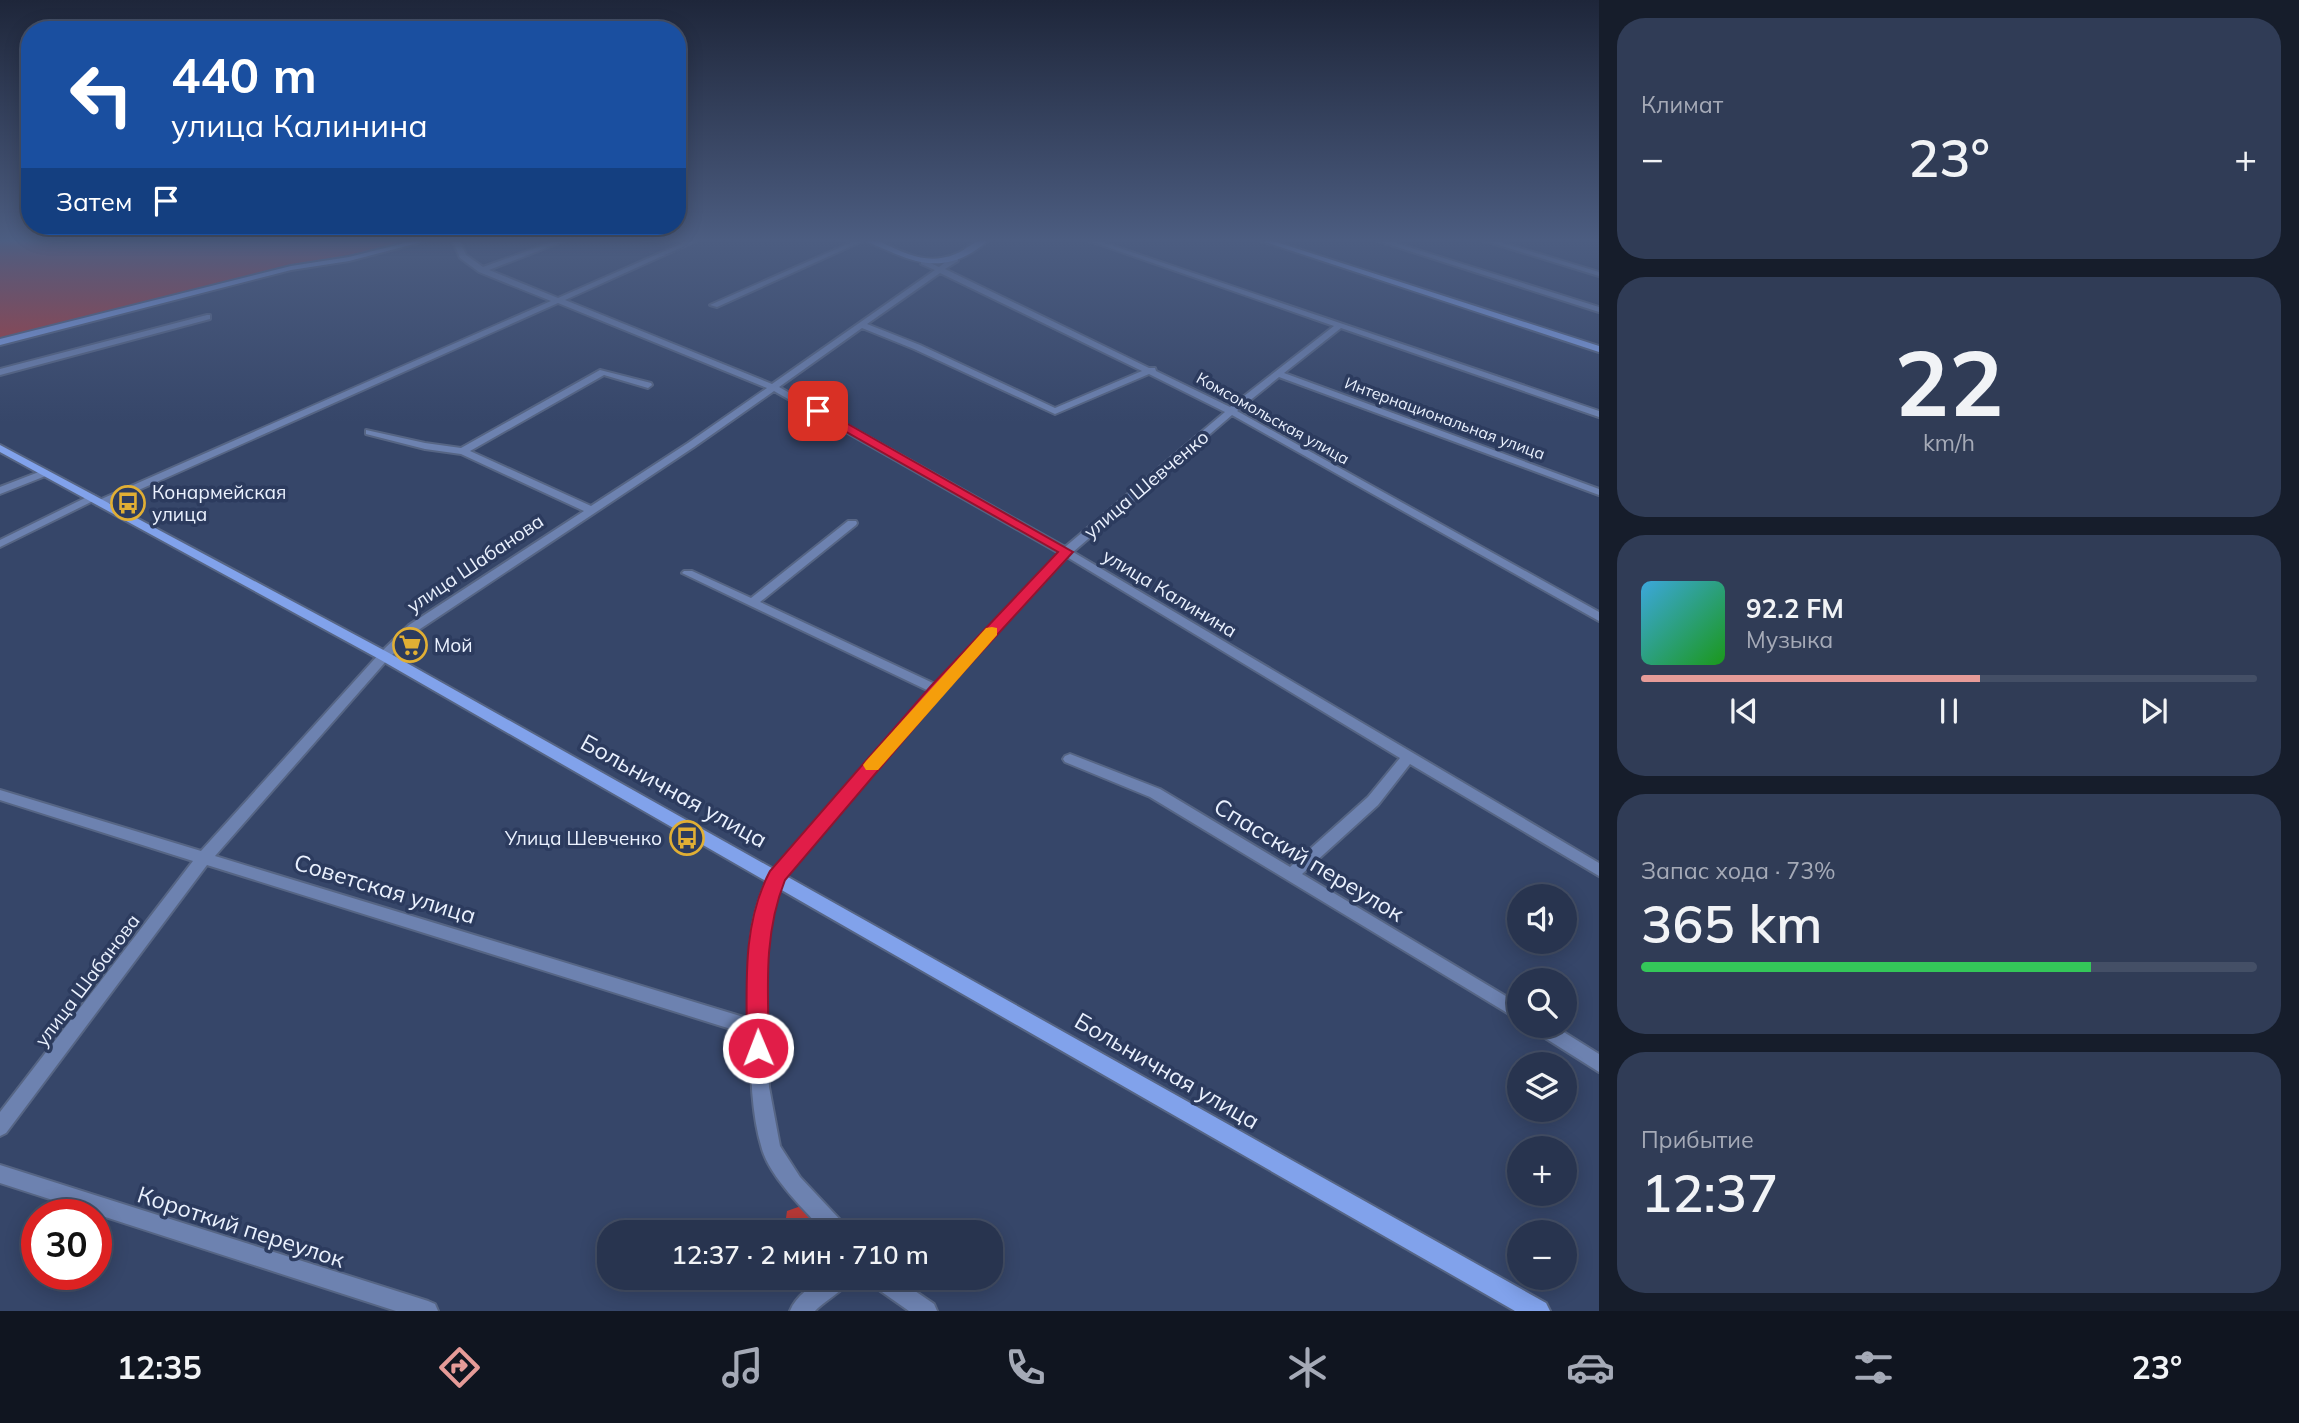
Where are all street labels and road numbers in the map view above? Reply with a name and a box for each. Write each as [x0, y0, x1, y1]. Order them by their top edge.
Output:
street label: Комсомольская улица [1193, 368, 1353, 468]
street label: Интернациональная улица [1342, 372, 1548, 464]
street label: улица Шевченко [1079, 425, 1213, 543]
street label: улица Шабанова [402, 508, 548, 618]
street label: улица Калинина [1098, 543, 1242, 643]
street label: Больничная улица [576, 727, 773, 854]
street label: Спасский переулок [1209, 791, 1410, 928]
street label: Советская улица [291, 847, 480, 930]
street label: улица Шабанова [29, 909, 145, 1051]
street label: Больничная улица [1070, 1006, 1265, 1135]
street label: Короткий переулок [134, 1179, 349, 1274]

